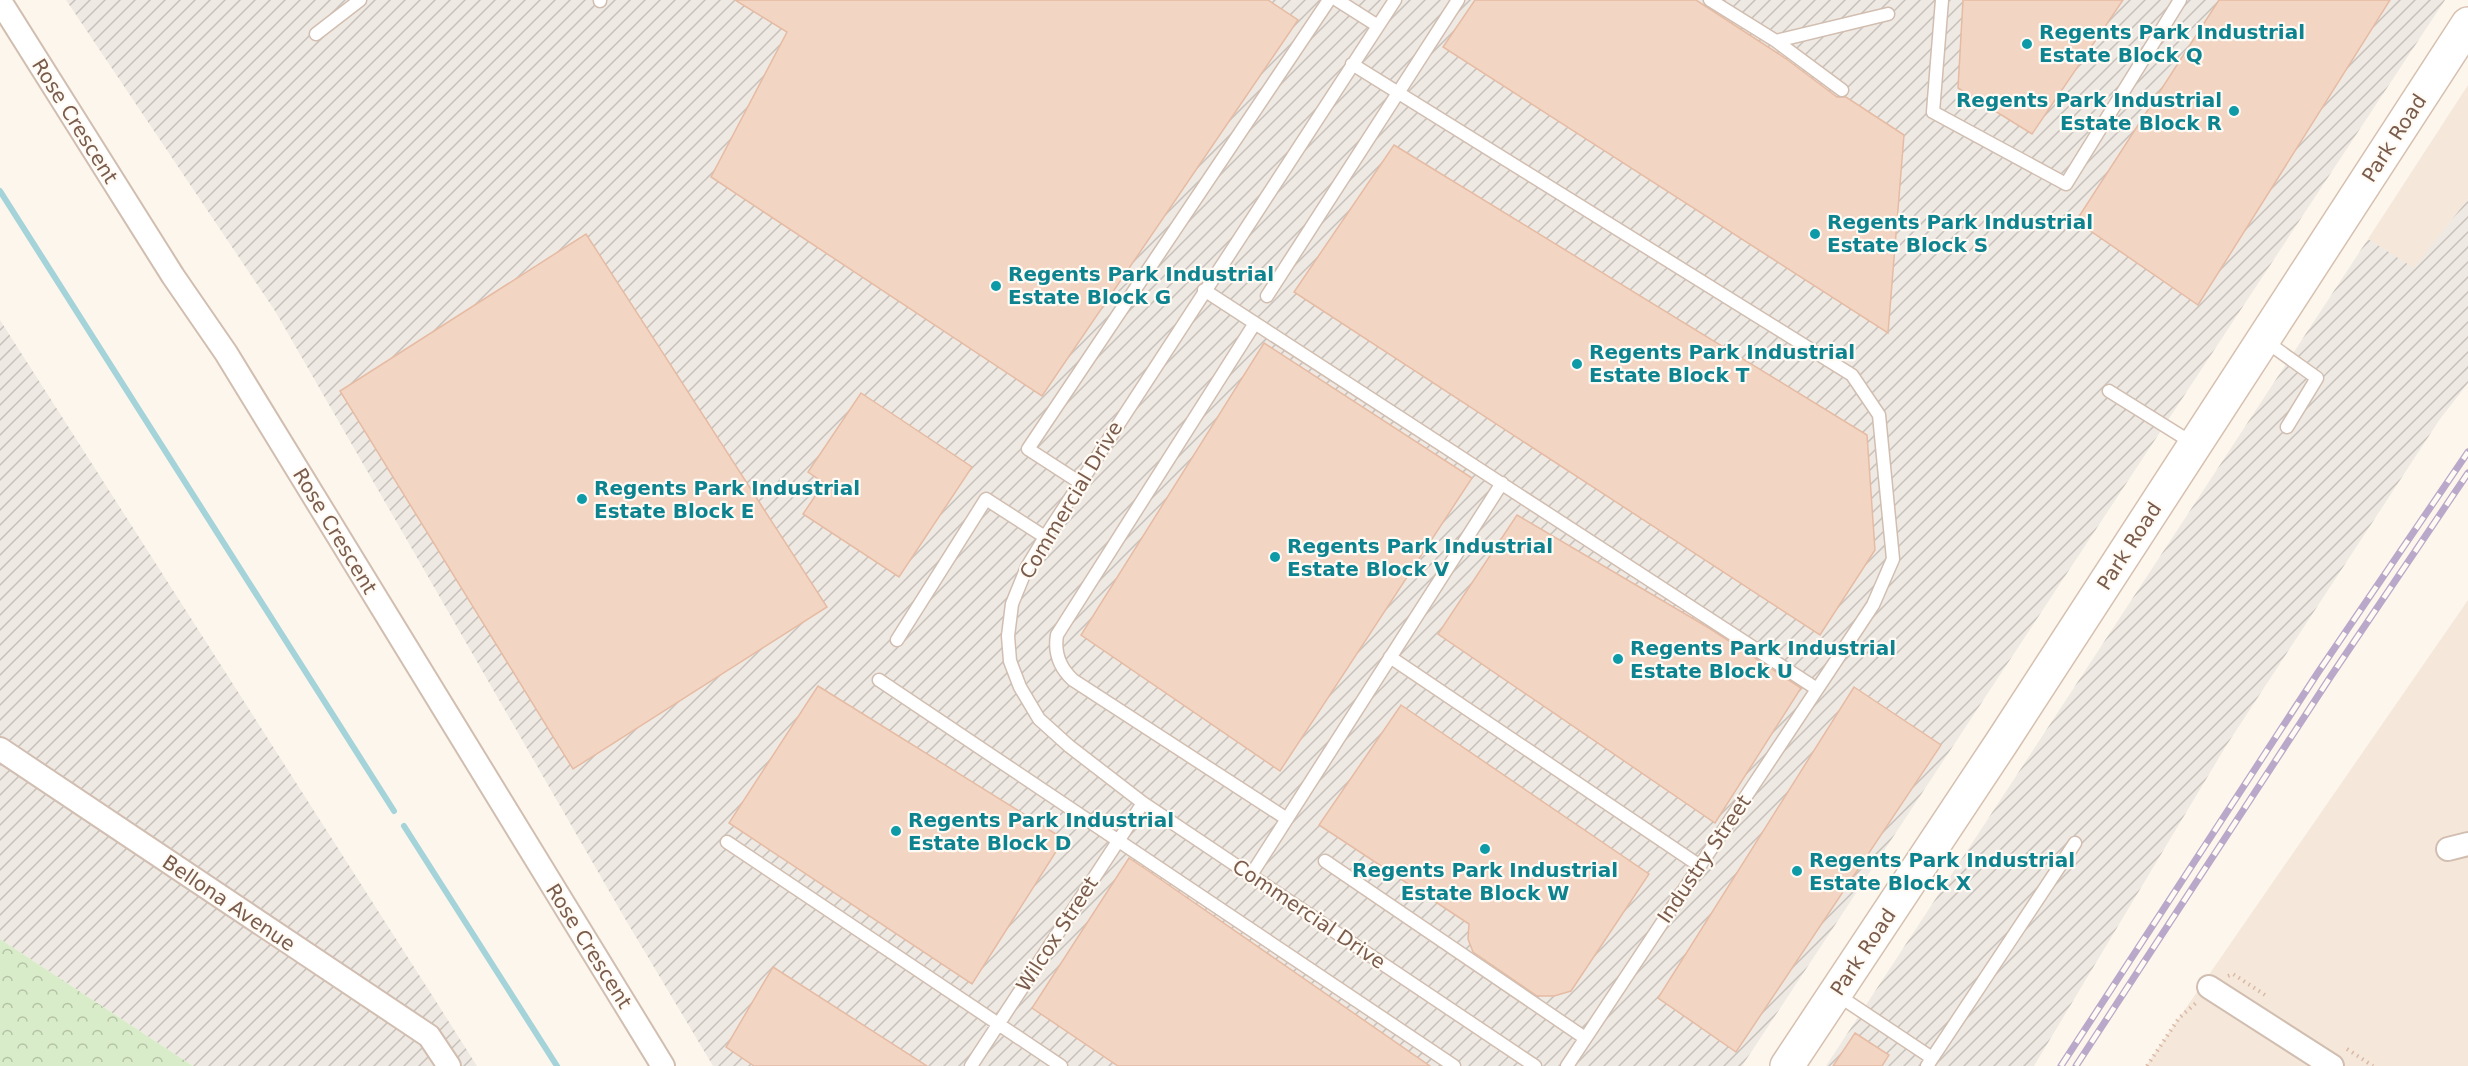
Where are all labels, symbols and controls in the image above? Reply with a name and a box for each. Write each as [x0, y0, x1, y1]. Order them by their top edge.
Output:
place label: Regents Park Industrial Estate Block Q [2039, 20, 2305, 67]
marker: Regents Park Industrial Estate Block Q [2020, 37, 2034, 51]
street label: Rose Crescent [27, 54, 123, 188]
place label: Regents Park Industrial Estate Block R [1956, 88, 2222, 135]
street label: Park Road [2357, 90, 2431, 186]
marker: Regents Park Industrial Estate Block R [2227, 104, 2241, 118]
place label: Regents Park Industrial Estate Block S [1827, 210, 2093, 257]
marker: Regents Park Industrial Estate Block S [1808, 227, 1822, 241]
place label: Regents Park Industrial Estate Block G [1008, 262, 1274, 309]
marker: Regents Park Industrial Estate Block G [989, 279, 1003, 293]
place label: Regents Park Industrial Estate Block T [1589, 340, 1855, 387]
marker: Regents Park Industrial Estate Block T [1570, 357, 1584, 371]
street label: Commercial Drive [1015, 417, 1127, 583]
street label: Rose Crescent [288, 464, 382, 598]
place label: Regents Park Industrial Estate Block E [594, 476, 860, 523]
marker: Regents Park Industrial Estate Block E [575, 492, 589, 506]
street label: Park Road [2092, 498, 2166, 594]
place label: Regents Park Industrial Estate Block V [1287, 534, 1553, 581]
marker: Regents Park Industrial Estate Block V [1268, 550, 1282, 564]
place label: Regents Park Industrial Estate Block U [1630, 636, 1896, 683]
marker: Regents Park Industrial Estate Block U [1611, 652, 1625, 666]
street label: Industry Street [1652, 790, 1756, 928]
place label: Regents Park Industrial Estate Block D [908, 808, 1174, 855]
marker: Regents Park Industrial Estate Block D [889, 824, 903, 838]
marker: Regents Park Industrial Estate Block W [1478, 842, 1492, 856]
place label: Regents Park Industrial Estate Block X [1809, 848, 2075, 895]
street label: Bellona Avenue [158, 850, 300, 956]
street label: Commercial Drive [1228, 854, 1390, 974]
place label: Regents Park Industrial Estate Block W [1352, 858, 1618, 905]
marker: Regents Park Industrial Estate Block X [1790, 864, 1804, 878]
street label: Wilcox Street [1011, 872, 1103, 996]
street label: Rose Crescent [541, 879, 637, 1013]
street label: Park Road [1825, 904, 1901, 1000]

